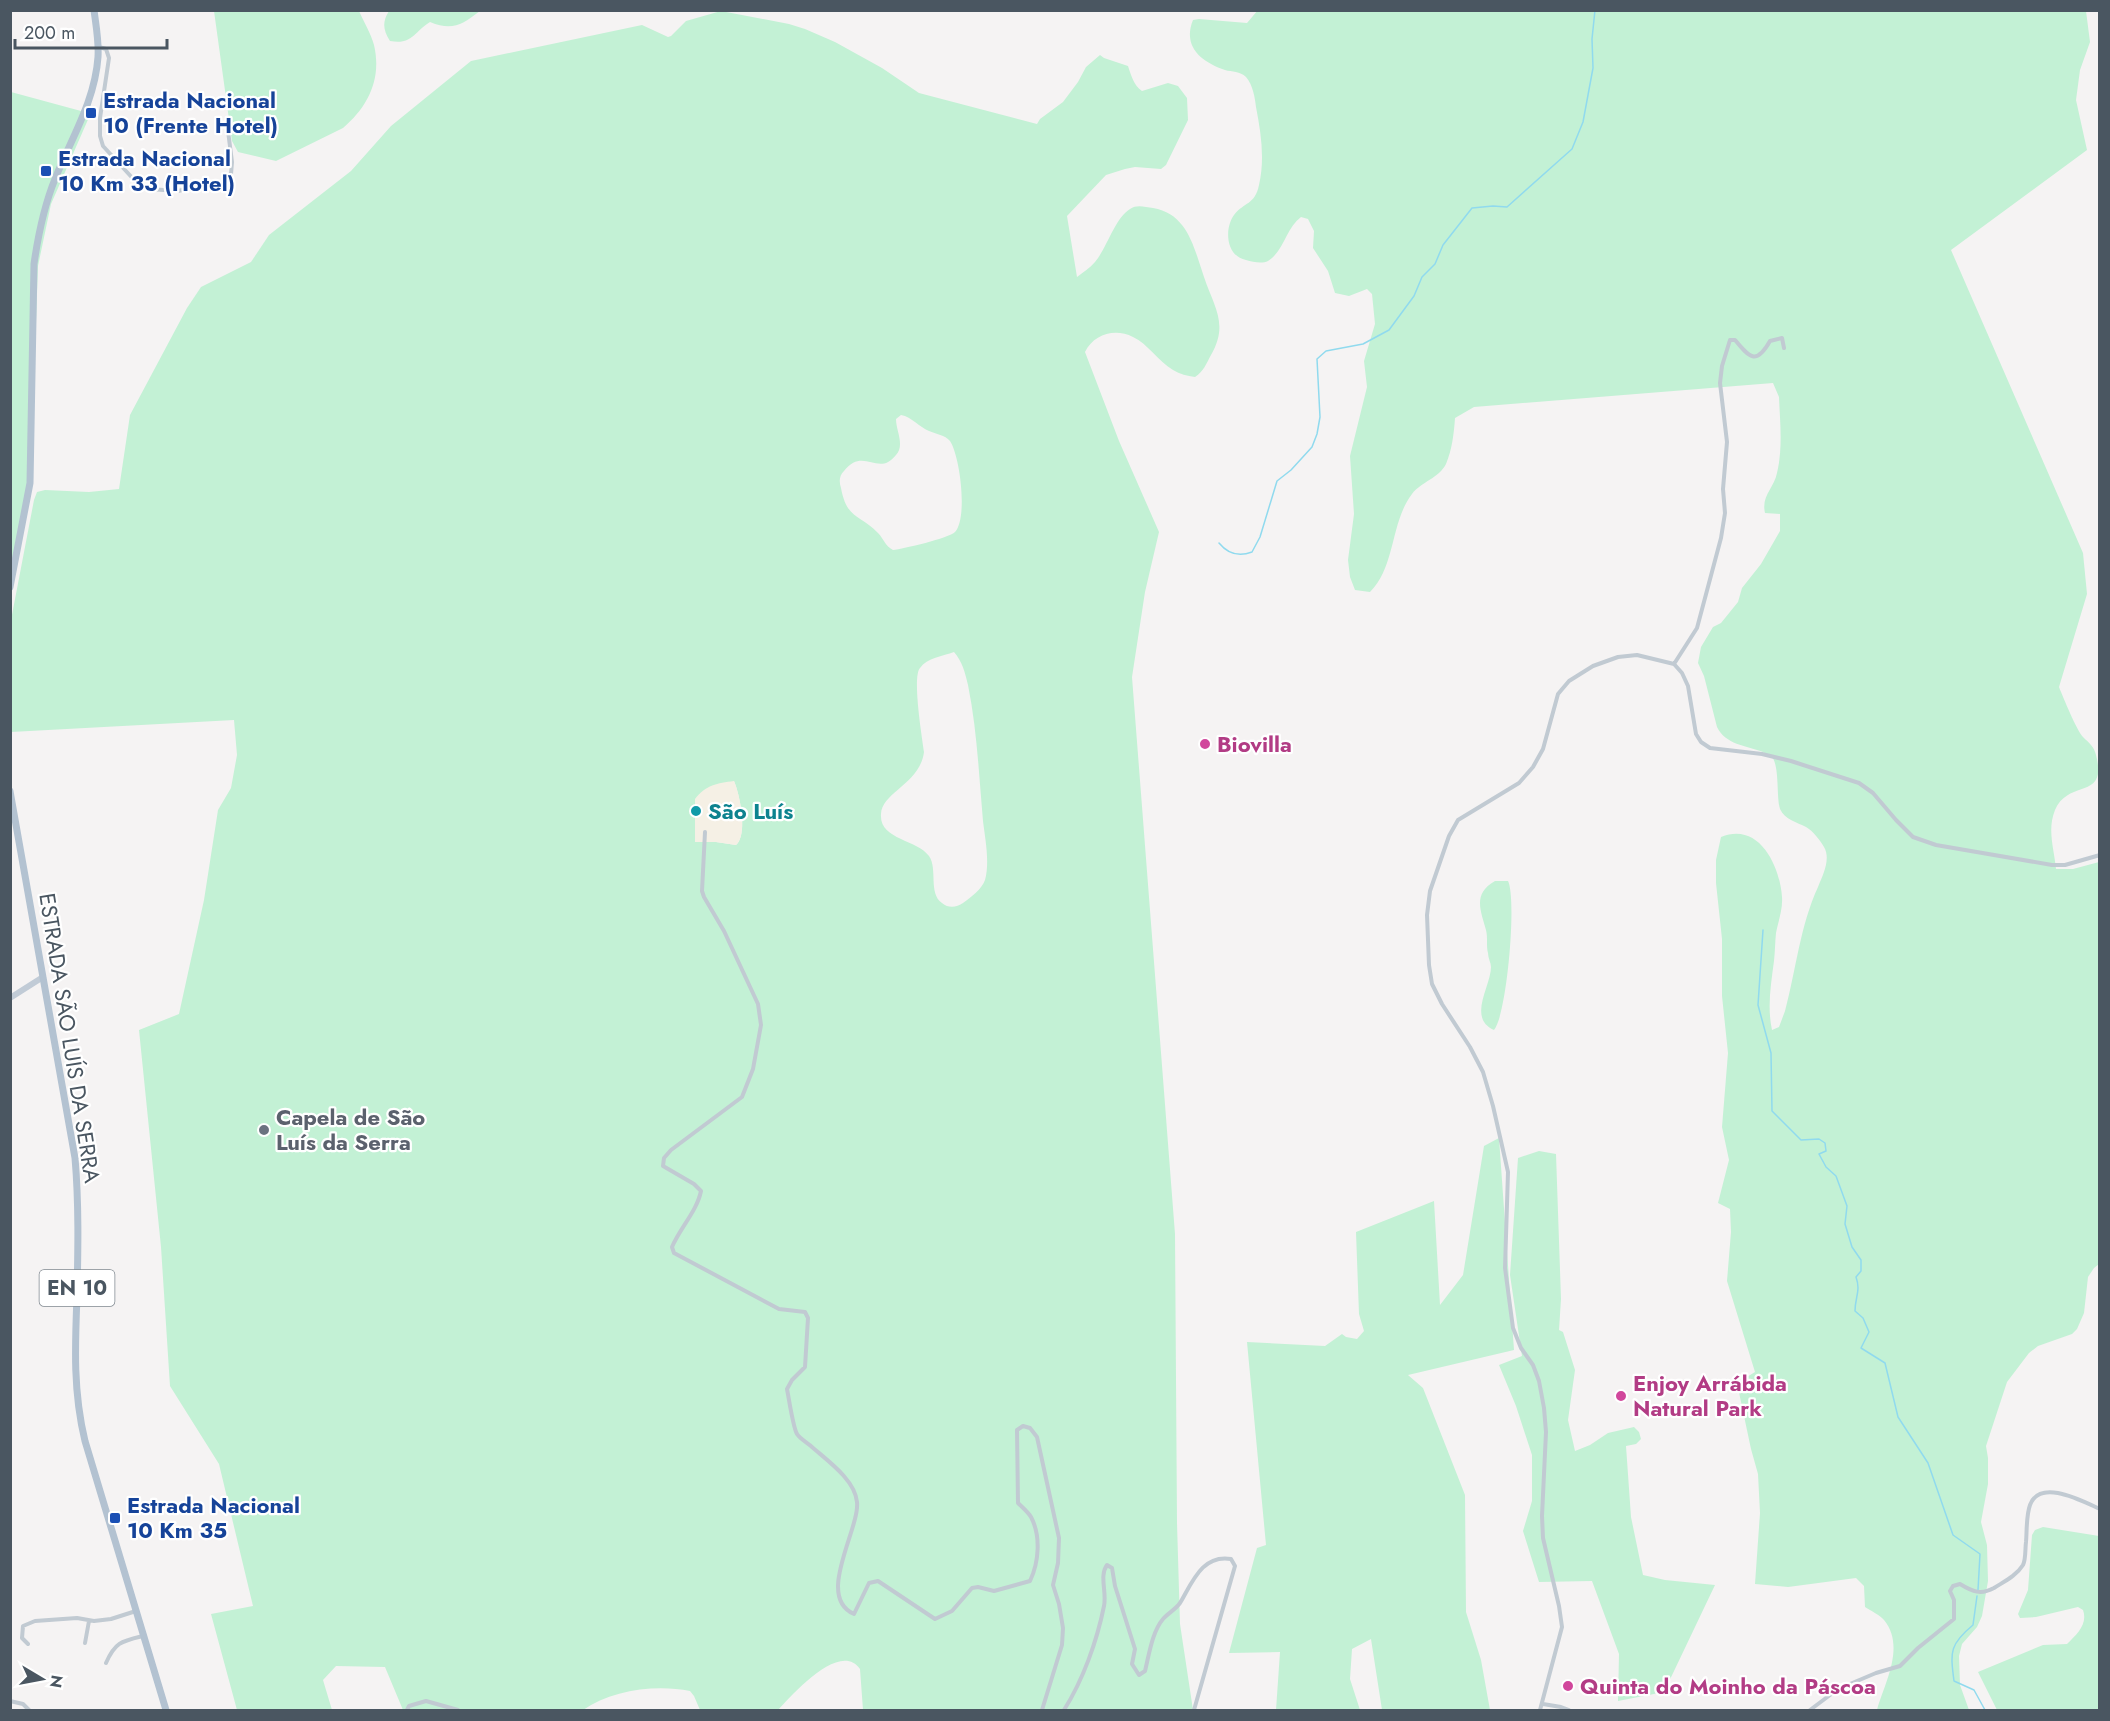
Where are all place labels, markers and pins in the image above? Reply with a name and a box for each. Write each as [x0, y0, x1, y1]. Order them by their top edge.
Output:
place label: Estrada Nacional 10 (Frente Hotel) [103, 84, 278, 141]
marker: Estrada Nacional 10 (Frente Hotel) [84, 106, 98, 120]
place label: Estrada Nacional 10 Km 33 (Hotel) [58, 142, 235, 199]
marker: Estrada Nacional 10 Km 33 (Hotel) [39, 164, 53, 178]
place label: Biovilla [1217, 728, 1292, 760]
marker: Biovilla [1198, 737, 1212, 751]
place label: São Luís [708, 795, 793, 827]
marker: São Luís [689, 804, 703, 818]
place label: Capela de São Luís da Serra [276, 1101, 425, 1158]
marker: Capela de São Luís da Serra [257, 1123, 271, 1137]
place label: Enjoy Arrábida Natural Park [1633, 1367, 1787, 1424]
marker: Enjoy Arrábida Natural Park [1614, 1389, 1628, 1403]
place label: Estrada Nacional 10 Km 35 [127, 1489, 300, 1546]
marker: Estrada Nacional 10 Km 35 [108, 1511, 122, 1525]
place label: Quinta do Moinho da Páscoa [1580, 1670, 1876, 1702]
marker: Quinta do Moinho da Páscoa [1561, 1679, 1575, 1693]

